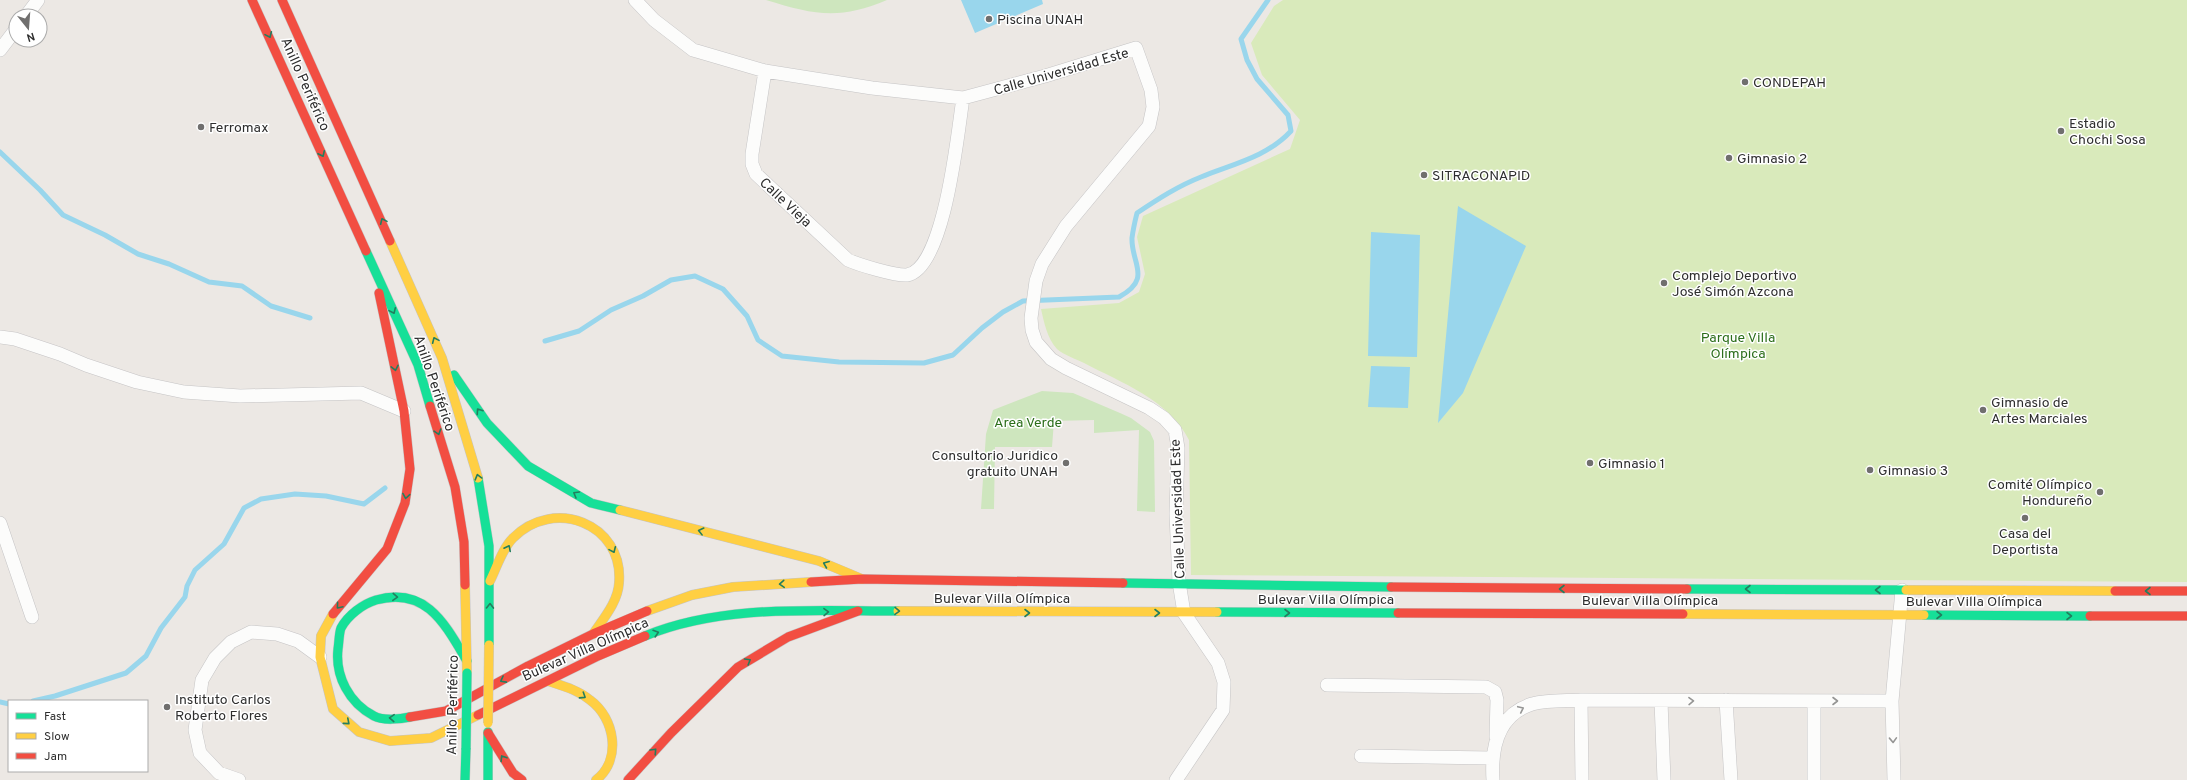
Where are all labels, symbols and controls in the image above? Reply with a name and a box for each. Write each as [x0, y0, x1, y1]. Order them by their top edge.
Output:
north arrow [8, 8, 48, 48]
place label: Piscina UNAH [997, 12, 1083, 29]
marker: Piscina UNAH [984, 14, 994, 24]
text: N [25, 29, 36, 44]
one-way arrow [264, 32, 272, 39]
street label: Anillo Periférico [276, 35, 333, 134]
street label: Calle Universidad Este [992, 45, 1131, 100]
place label: CONDEPAH [1753, 75, 1826, 92]
marker: CONDEPAH [1740, 77, 1750, 87]
place label: Estadio Chochi Sosa [2069, 116, 2146, 149]
place label: Ferromax [209, 120, 268, 137]
marker: Ferromax [196, 122, 206, 132]
marker: Estadio Chochi Sosa [2056, 126, 2066, 136]
one-way arrow [318, 150, 326, 157]
place label: Gimnasio 2 [1737, 151, 1807, 168]
marker: Gimnasio 2 [1724, 153, 1734, 163]
place label: SITRACONAPID [1432, 168, 1530, 185]
marker: SITRACONAPID [1419, 170, 1429, 180]
street label: Calle Vieja [755, 175, 815, 232]
one-way arrow [379, 217, 387, 224]
place label: Complejo Deportivo José Simón Azcona [1672, 268, 1797, 301]
marker: Complejo Deportivo José Simón Azcona [1659, 278, 1669, 288]
one-way arrow [388, 306, 396, 314]
park label: Parque Villa Olímpica [1701, 330, 1775, 363]
street label: Anillo Periférico [409, 333, 458, 434]
one-way arrow [431, 336, 439, 343]
one-way arrow [390, 364, 399, 371]
place label: Gimnasio de Artes Marciales [1991, 395, 2088, 428]
marker: Gimnasio de Artes Marciales [1978, 405, 1988, 415]
one-way arrow [476, 408, 484, 415]
park label: Area Verde [994, 415, 1062, 432]
one-way arrow [433, 429, 442, 436]
street label: Calle Universidad Este [1168, 439, 1189, 579]
place label: Consultorio Juridico gratuito UNAH [931, 448, 1058, 481]
place label: Gimnasio 1 [1598, 456, 1665, 473]
marker: Consultorio Juridico gratuito UNAH [1061, 458, 1071, 468]
marker: Gimnasio 1 [1585, 458, 1595, 468]
place label: Gimnasio 3 [1878, 463, 1948, 480]
marker: Gimnasio 3 [1865, 465, 1875, 475]
one-way arrow [474, 474, 482, 480]
place label: Comité Olímpico Hondureño [1988, 477, 2092, 510]
marker: Comité Olímpico Hondureño [2095, 487, 2105, 497]
one-way arrow [573, 492, 580, 499]
one-way arrow [402, 493, 411, 499]
marker: Casa del Deportista [2020, 513, 2030, 523]
place label: Casa del Deportista [1992, 526, 2058, 559]
one-way arrow [697, 527, 704, 535]
one-way arrow [503, 544, 510, 552]
one-way arrow [608, 545, 616, 553]
one-way arrow [823, 560, 830, 568]
one-way arrow [778, 579, 785, 588]
one-way arrow [1559, 585, 1565, 593]
one-way arrow [1745, 585, 1751, 593]
one-way arrow [1875, 586, 1881, 594]
one-way arrow [2145, 587, 2151, 595]
street label: Bulevar Villa Olímpica [934, 591, 1070, 608]
street label: Bulevar Villa Olímpica [1258, 592, 1394, 609]
one-way arrow [391, 593, 398, 602]
street label: Bulevar Villa Olímpica [1582, 593, 1718, 610]
street label: Bulevar Villa Olímpica [1906, 594, 2042, 611]
one-way arrow [337, 601, 344, 608]
one-way arrow [485, 603, 494, 609]
one-way arrow [823, 607, 829, 616]
one-way arrow [894, 607, 900, 615]
one-way arrow [1024, 609, 1030, 617]
one-way arrow [1154, 609, 1160, 617]
one-way arrow [1284, 609, 1290, 617]
one-way arrow [1936, 611, 1942, 619]
one-way arrow [2066, 612, 2072, 620]
street label: Bulevar Villa Olímpica [520, 615, 651, 686]
one-way arrow [653, 629, 660, 638]
street label: Anillo Periférico [444, 654, 463, 755]
one-way arrow [744, 659, 751, 666]
one-way arrow [500, 675, 507, 682]
one-way arrow [579, 691, 586, 699]
place label: Instituto Carlos Roberto Flores [175, 692, 271, 725]
one-way arrow [1688, 697, 1694, 705]
one-way arrow [1832, 697, 1838, 705]
legend [8, 700, 148, 772]
marker: Instituto Carlos Roberto Flores [162, 702, 172, 712]
one-way arrow [1516, 706, 1524, 714]
text: Fast [44, 709, 66, 725]
one-way arrow [389, 714, 395, 722]
one-way arrow [343, 717, 350, 724]
text: Slow [44, 729, 70, 745]
one-way arrow [1889, 737, 1897, 743]
text: Jam [44, 749, 67, 765]
one-way arrow [650, 749, 657, 756]
one-way arrow [501, 755, 508, 762]

